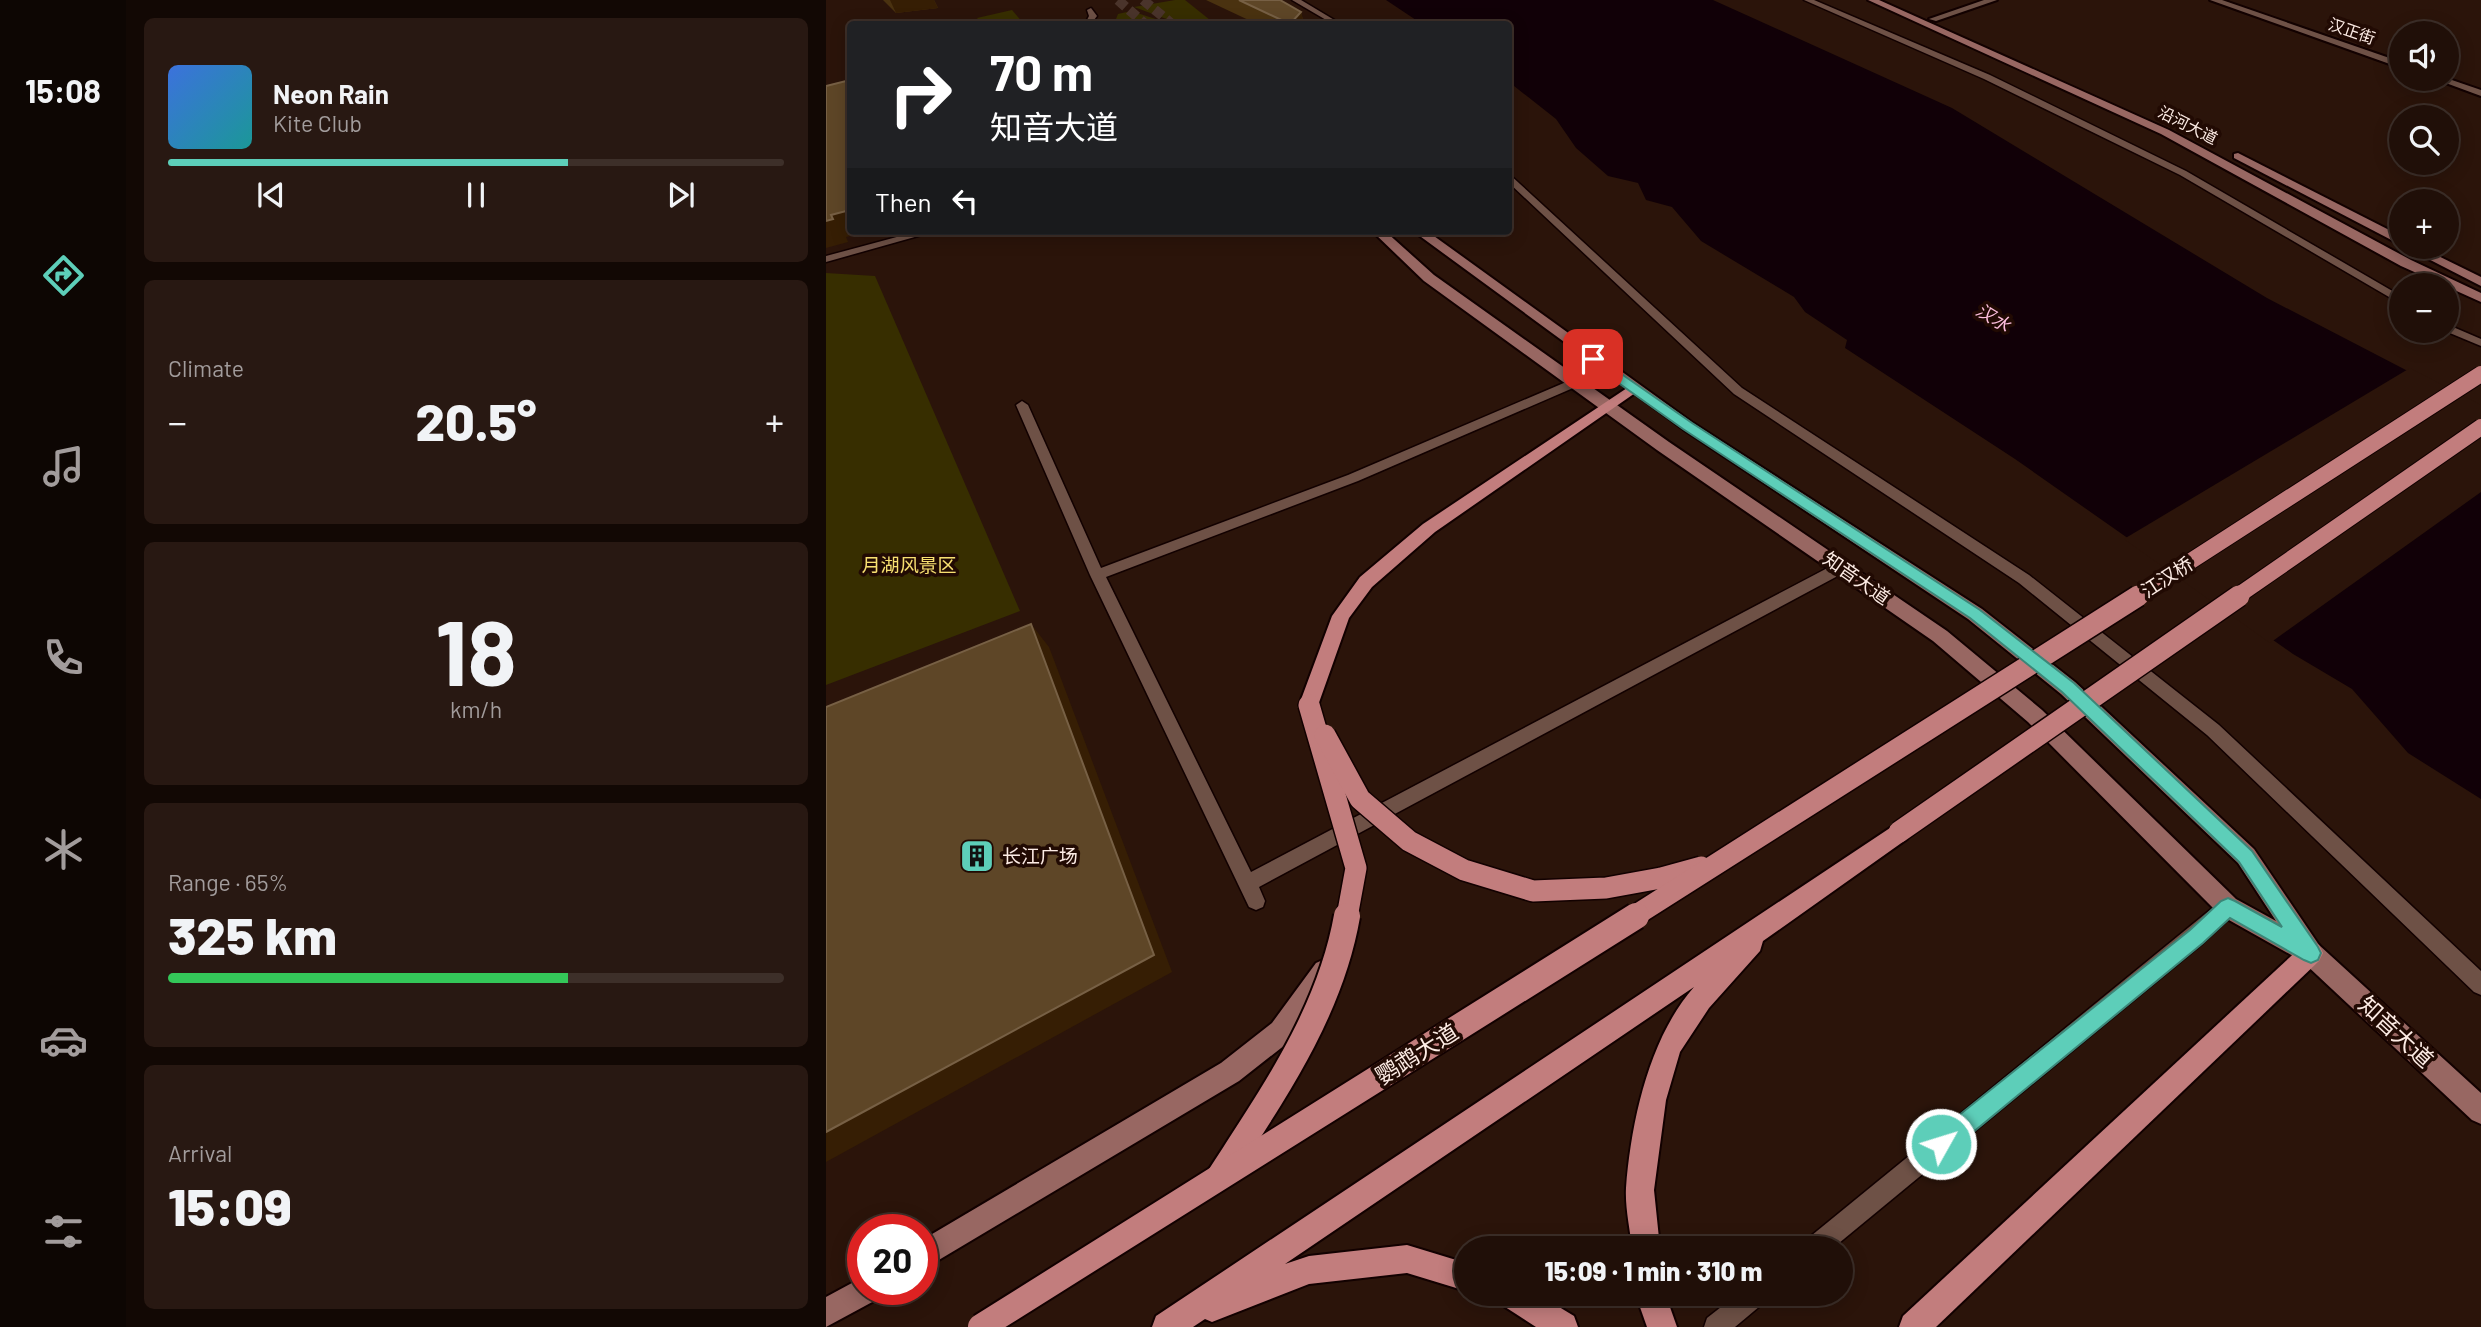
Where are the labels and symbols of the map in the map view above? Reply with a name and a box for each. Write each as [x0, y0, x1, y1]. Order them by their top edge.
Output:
street label: 汉正街 [2326, 14, 2378, 47]
street label: 沿河大道 [2155, 102, 2221, 148]
water label: 汉水 [1972, 298, 2015, 336]
pin [1563, 329, 1623, 389]
street label: 知音大道 [1820, 546, 1895, 609]
street label: 江汉桥 [2137, 551, 2197, 602]
park label: 月湖风景区 [861, 553, 957, 576]
building icon: 长江广场 [958, 837, 996, 875]
place label: 长江广场 [1002, 844, 1078, 867]
street label: 知音大道 [2353, 990, 2440, 1073]
street label: 鹦鹉大道 [1370, 1017, 1463, 1089]
position arrow [1904, 1107, 1978, 1181]
speed limit sign: 20 [847, 1214, 938, 1305]

